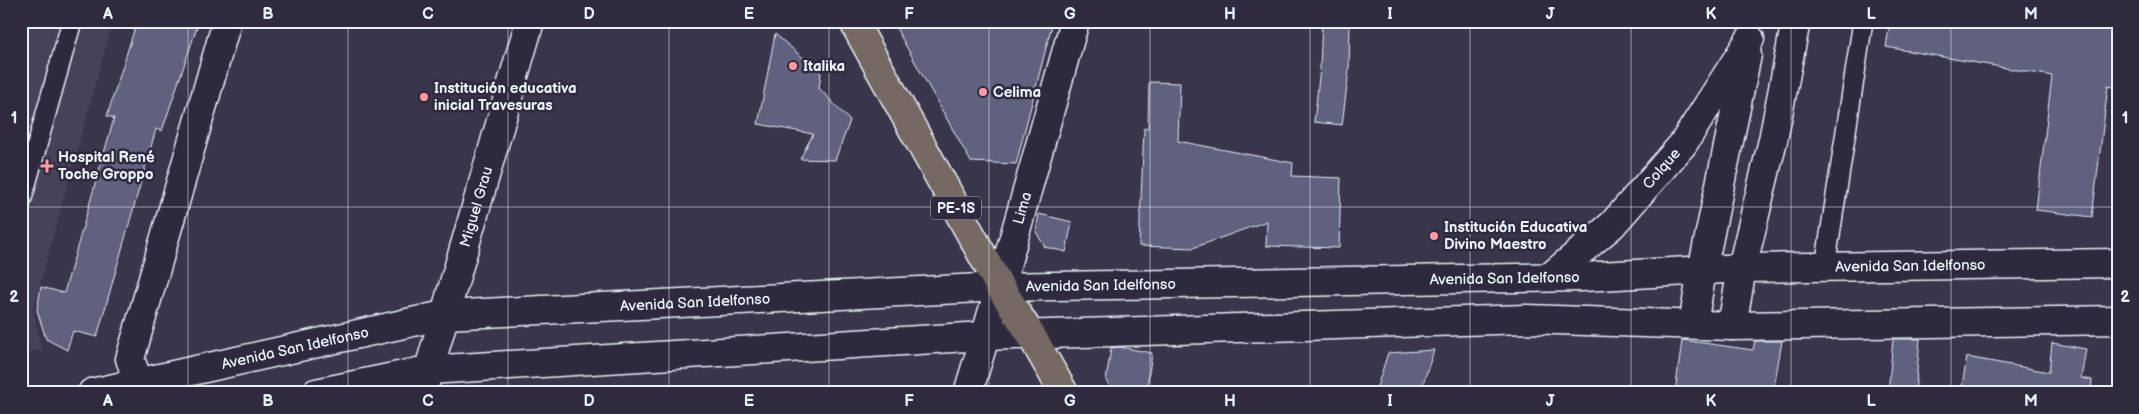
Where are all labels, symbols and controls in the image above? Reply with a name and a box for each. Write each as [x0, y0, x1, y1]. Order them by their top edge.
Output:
text: A [102, 5, 113, 24]
text: B [262, 5, 274, 24]
text: C [422, 5, 434, 24]
text: D [583, 5, 595, 24]
text: E [744, 5, 754, 24]
text: F [904, 5, 914, 24]
text: G [1064, 5, 1076, 24]
text: H [1224, 5, 1236, 24]
text: I [1387, 5, 1393, 24]
text: J [1546, 5, 1555, 24]
text: K [1706, 5, 1717, 24]
text: L [1866, 5, 1876, 24]
text: M [2024, 5, 2038, 24]
place label: Italika [803, 57, 845, 76]
marker: Italika [787, 60, 799, 72]
place label: Institución educativa inicial Travesuras [434, 79, 577, 115]
place label: Celima [993, 83, 1041, 102]
marker: Celima [977, 86, 989, 98]
marker: Institución educativa inicial Travesuras [418, 91, 430, 103]
text: 1 [11, 109, 17, 128]
text: 1 [2122, 109, 2128, 128]
street label: Colque [1638, 144, 1685, 193]
place label: Hospital René Toche Groppo [58, 148, 155, 184]
marker: Hospital René Toche Groppo [40, 159, 54, 173]
street label: Miguel Grau [455, 164, 497, 249]
street label: Lima [1009, 190, 1036, 227]
road number: PE-1S [931, 197, 981, 220]
place label: Institución Educativa Divino Maestro [1444, 218, 1587, 254]
marker: Institución Educativa Divino Maestro [1428, 230, 1440, 242]
street label: Avenida San Idelfonso [1835, 255, 1986, 276]
street label: Avenida San Idelfonso [1429, 268, 1580, 289]
street label: Avenida San Idelfonso [1025, 274, 1176, 296]
text: 2 [9, 288, 19, 307]
text: 2 [2120, 288, 2130, 307]
street label: Avenida San Idelfonso [620, 289, 771, 316]
street label: Avenida San Idelfonso [220, 322, 370, 374]
text: A [102, 392, 113, 411]
text: B [262, 392, 274, 411]
text: C [422, 392, 434, 411]
text: D [583, 392, 595, 411]
text: E [744, 392, 754, 411]
text: F [904, 392, 914, 411]
text: G [1064, 392, 1076, 411]
text: H [1224, 392, 1236, 411]
text: I [1387, 392, 1393, 411]
text: J [1546, 392, 1555, 411]
text: K [1706, 392, 1717, 411]
text: L [1866, 392, 1876, 411]
text: M [2024, 392, 2038, 411]

